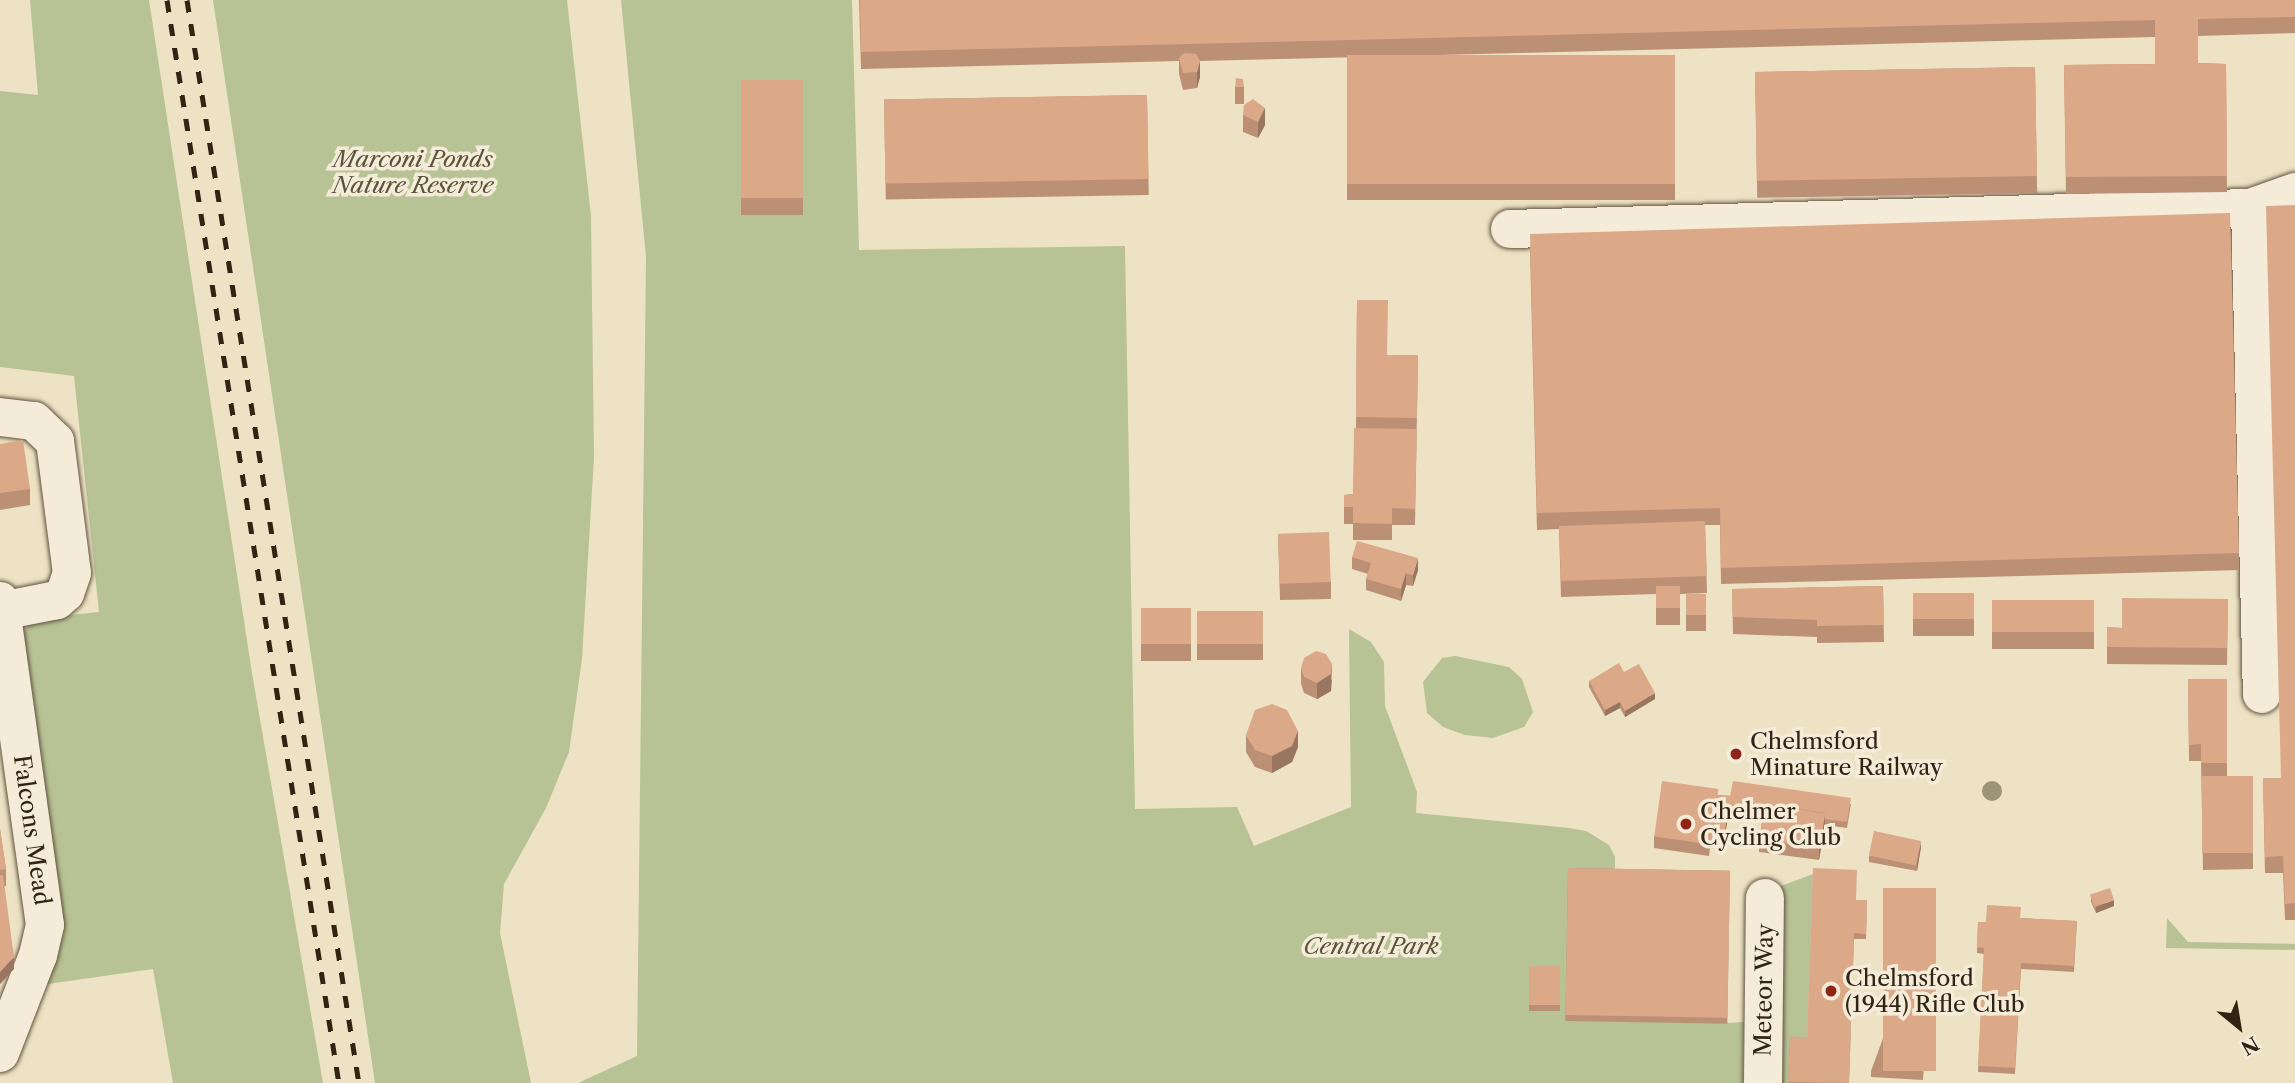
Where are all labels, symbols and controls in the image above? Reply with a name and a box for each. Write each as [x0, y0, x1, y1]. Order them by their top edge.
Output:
park label: Marconi Ponds Nature Reserve [332, 145, 494, 199]
place label: Chelmsford Minature Railway [1750, 727, 1943, 781]
marker: Chelmsford Minature Railway [1728, 746, 1744, 762]
street label: Falcons Mead [8, 753, 56, 907]
place label: Chelmer Cycling Club [1700, 797, 1841, 851]
marker: Chelmer Cycling Club [1678, 816, 1694, 832]
street label: Meteor Way [1749, 923, 1779, 1057]
park label: Central Park [1303, 932, 1439, 960]
place label: Chelmsford (1944) Rifle Club [1845, 964, 2025, 1018]
marker: Chelmsford (1944) Rifle Club [1823, 983, 1839, 999]
north arrow [2204, 992, 2274, 1062]
text: N [2237, 1032, 2263, 1060]

